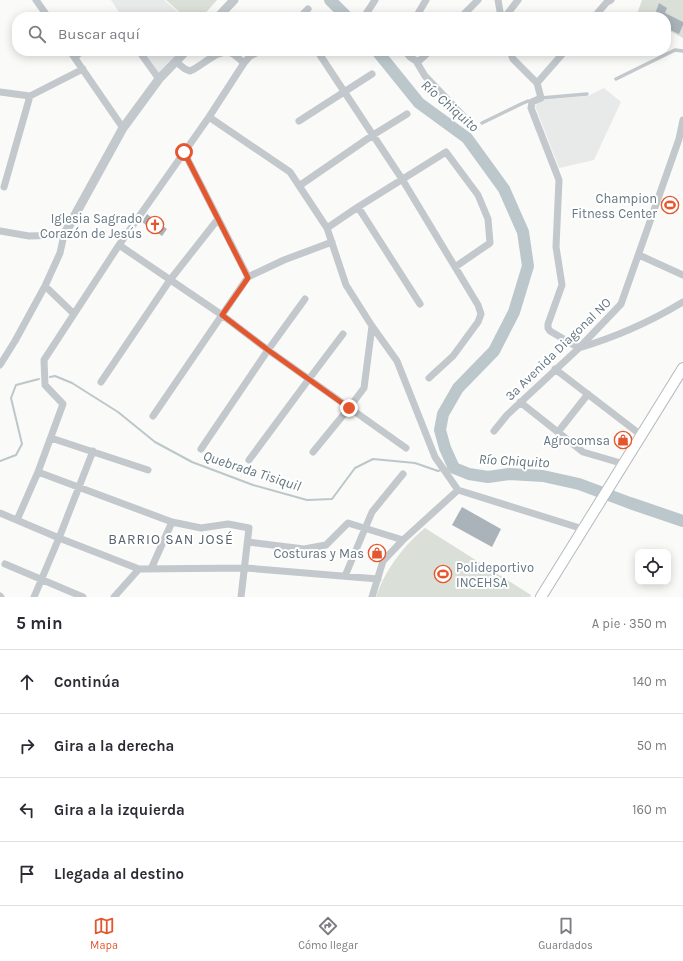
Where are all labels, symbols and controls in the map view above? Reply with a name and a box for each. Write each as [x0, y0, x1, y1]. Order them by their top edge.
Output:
search box [12, 12, 671, 56]
icon: search [26, 23, 48, 45]
text: Buscar aquí [58, 25, 140, 43]
water label: Río Chiquito [418, 76, 482, 136]
route start [175, 143, 193, 161]
place label: Champion Fitness Center [571, 191, 657, 221]
sports icon: Champion Fitness Center [660, 195, 680, 215]
place label: Iglesia Sagrado Corazón de Jesús [40, 211, 142, 241]
church icon: Iglesia Sagrado Corazón de Jesús [145, 215, 165, 235]
street label: 3a Avenida Diagonal NO [502, 295, 614, 403]
route end [340, 399, 358, 417]
shop icon: Agrocomsa [613, 430, 633, 450]
place label: Agrocomsa [543, 433, 610, 448]
water label: Quebrada Tisiquil [201, 447, 304, 495]
water label: Río Chiquito [478, 451, 550, 471]
district label: BARRIO SAN JOSÉ [108, 530, 234, 548]
shop icon: Costuras y Mas [367, 543, 387, 563]
place label: Costuras y Mas [273, 546, 364, 561]
map controls [635, 549, 671, 585]
button: locate [635, 549, 671, 585]
place label: Polideportivo INCEHSA [456, 560, 534, 590]
sports icon: Polideportivo INCEHSA [433, 564, 453, 584]
text: 5 min [16, 613, 63, 633]
text: A pie · 350 m [592, 616, 667, 631]
icon: ahead [16, 671, 38, 693]
text: Continúa [54, 673, 120, 691]
text: 140 m [632, 674, 667, 689]
icon: right [16, 735, 38, 757]
text: Gira a la derecha [54, 737, 174, 755]
text: 50 m [637, 738, 667, 753]
icon: left [16, 799, 38, 821]
text: Gira a la izquierda [54, 801, 185, 819]
text: 160 m [632, 802, 667, 817]
icon: arrive [16, 863, 38, 885]
text: Llegada al destino [54, 865, 184, 883]
tab: Mapa [90, 915, 118, 952]
tab: Cómo llegar [298, 915, 358, 952]
tab: Guardados [538, 915, 593, 952]

